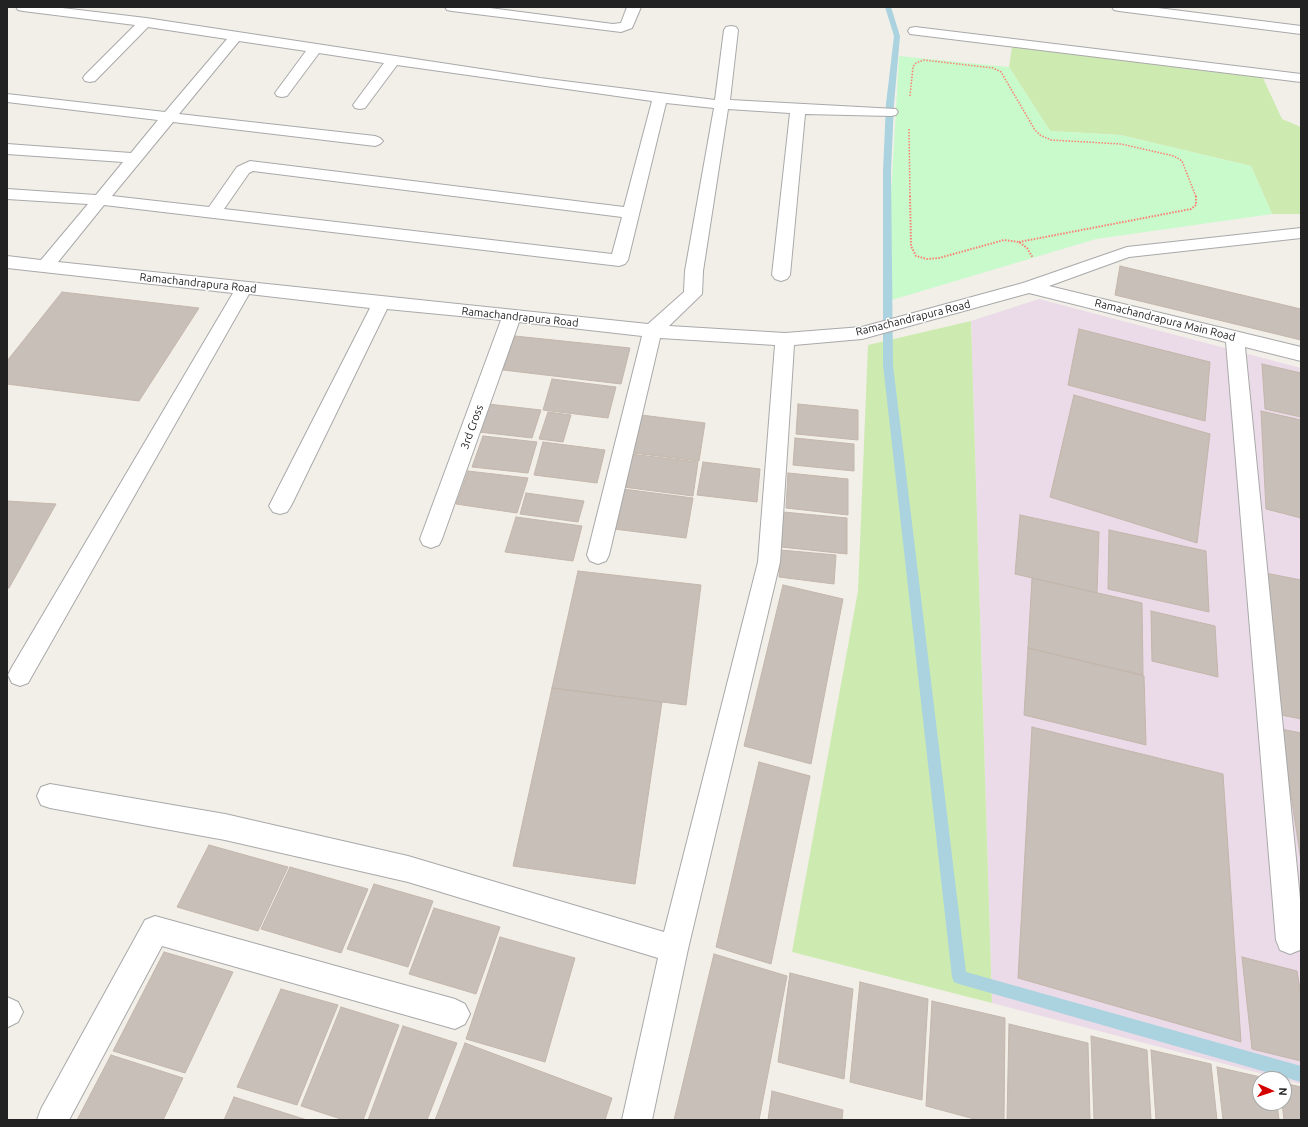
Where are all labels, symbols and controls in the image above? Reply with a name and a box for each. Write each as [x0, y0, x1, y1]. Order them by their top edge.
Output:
street label: Ramachandrapura Road [139, 270, 257, 296]
street label: Ramachandrapura Main Road [1093, 296, 1237, 344]
street label: Ramachandrapura Road [854, 297, 972, 339]
street label: Ramachandrapura Road [461, 304, 579, 330]
street label: 3rd Cross [458, 403, 486, 451]
north arrow [1252, 1071, 1292, 1111]
text: N [1277, 1087, 1289, 1096]

